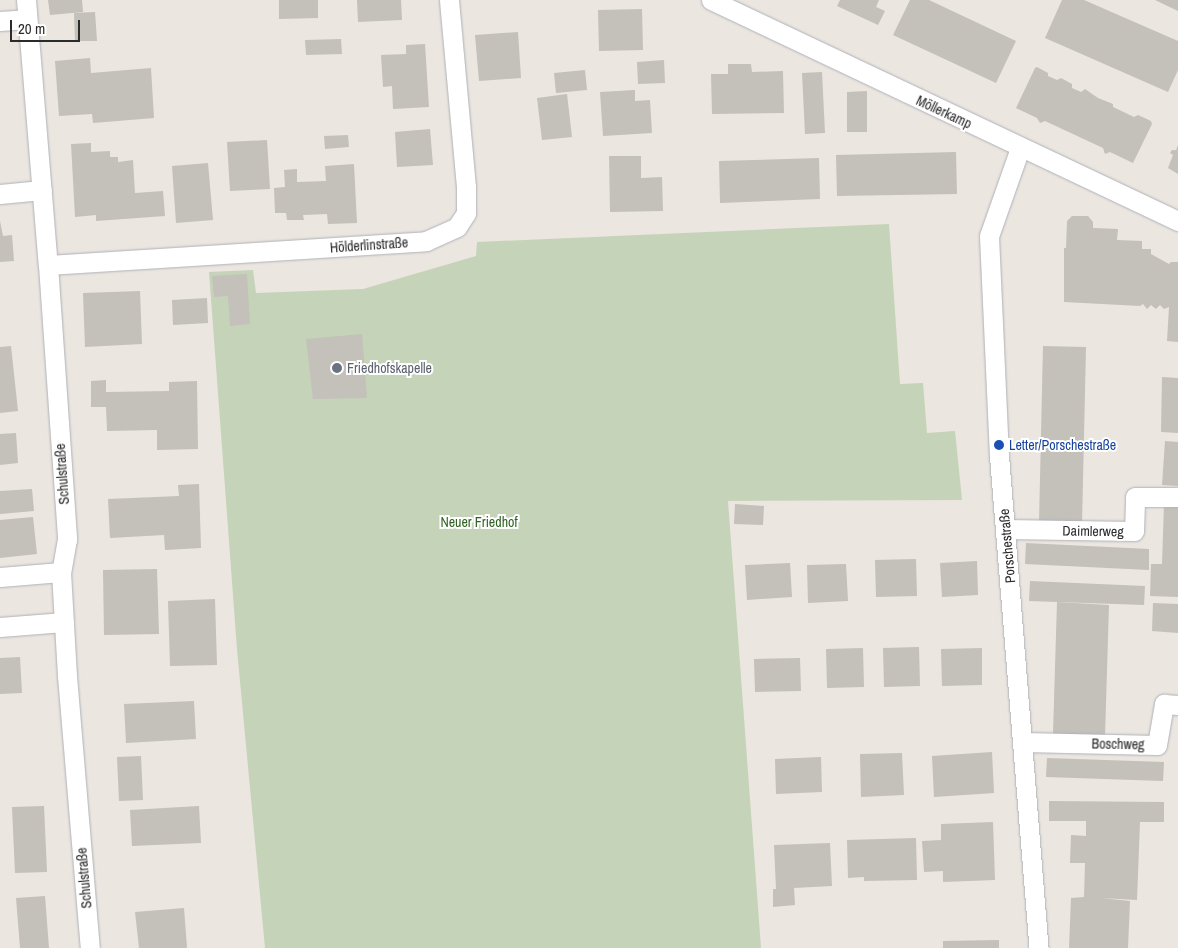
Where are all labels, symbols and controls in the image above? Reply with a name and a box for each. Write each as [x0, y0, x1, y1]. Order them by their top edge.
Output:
scale bar [12, 10, 82, 42]
text: 20 m [18, 18, 45, 39]
street label: Möllerkamp [914, 92, 974, 132]
street label: Hölderlinstraße [329, 234, 409, 256]
place label: Friedhofskapelle [347, 360, 432, 376]
marker: Friedhofskapelle [331, 362, 343, 374]
place label: Letter/Porschestraße [1009, 437, 1116, 453]
marker: Letter/Porschestraße [993, 439, 1005, 451]
street label: Schulstraße [51, 443, 73, 505]
street label: Porschestraße [995, 508, 1019, 584]
park label: Neuer Friedhof [440, 514, 518, 530]
street label: Daimlerweg [1062, 522, 1124, 540]
street label: Boschweg [1091, 735, 1145, 753]
street label: Schulstraße [73, 847, 95, 909]

